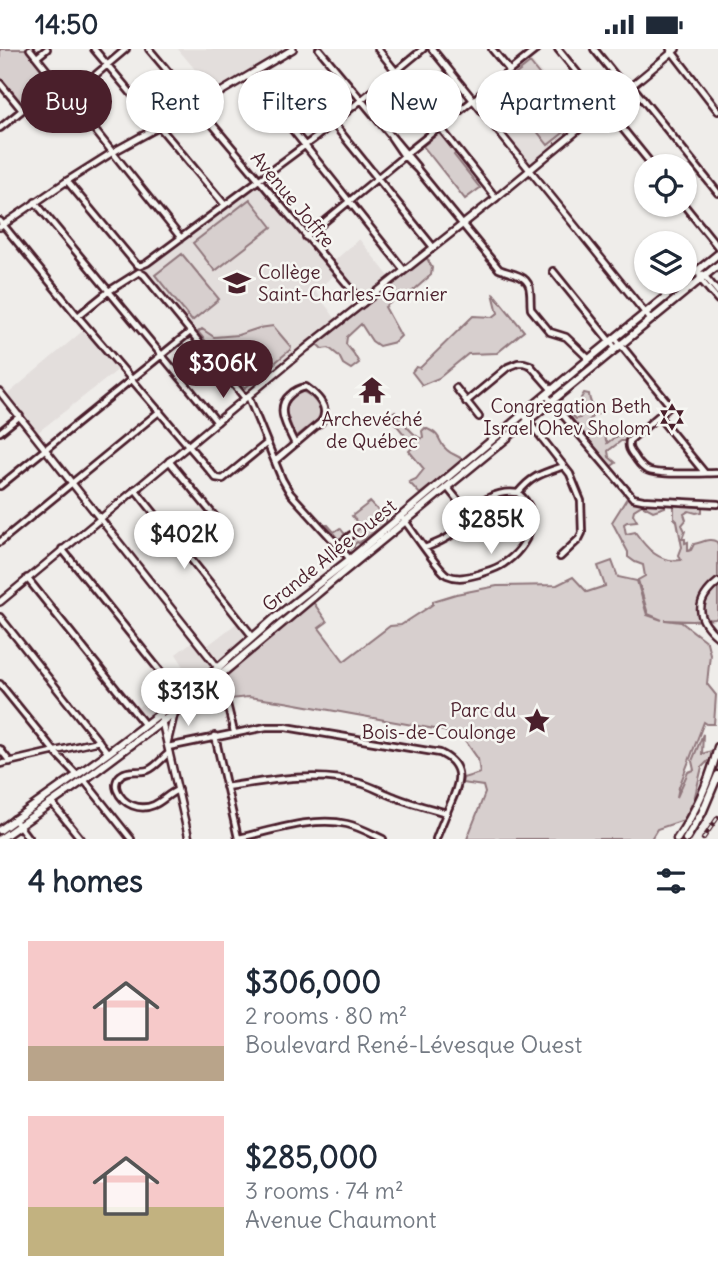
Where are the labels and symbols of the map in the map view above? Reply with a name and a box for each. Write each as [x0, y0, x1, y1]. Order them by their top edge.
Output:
street label: Avenue Joffre [246, 146, 340, 252]
place label: Collège Saint-Charles-Garnier [258, 260, 448, 306]
school or university icon: Collège Saint-Charles-Garnier [222, 268, 252, 298]
pin: $306K [174, 341, 272, 400]
temple icon: Archevéché de Québec [357, 375, 387, 405]
place label: Congregation Beth Israel Ohev Sholom [483, 394, 651, 440]
synagogue icon: Congregation Beth Israel Ohev Sholom [657, 402, 687, 432]
place label: Archevéché de Québec [322, 407, 423, 453]
street label: Grande Allée Ouest [257, 494, 401, 616]
pin: $285K [442, 497, 540, 556]
pin: $402K [135, 511, 233, 571]
pin: $313K [139, 669, 237, 728]
place label: Parc du Bois-de-Coulonge [362, 698, 516, 744]
place icon: Parc du Bois-de-Coulonge [522, 706, 552, 736]

